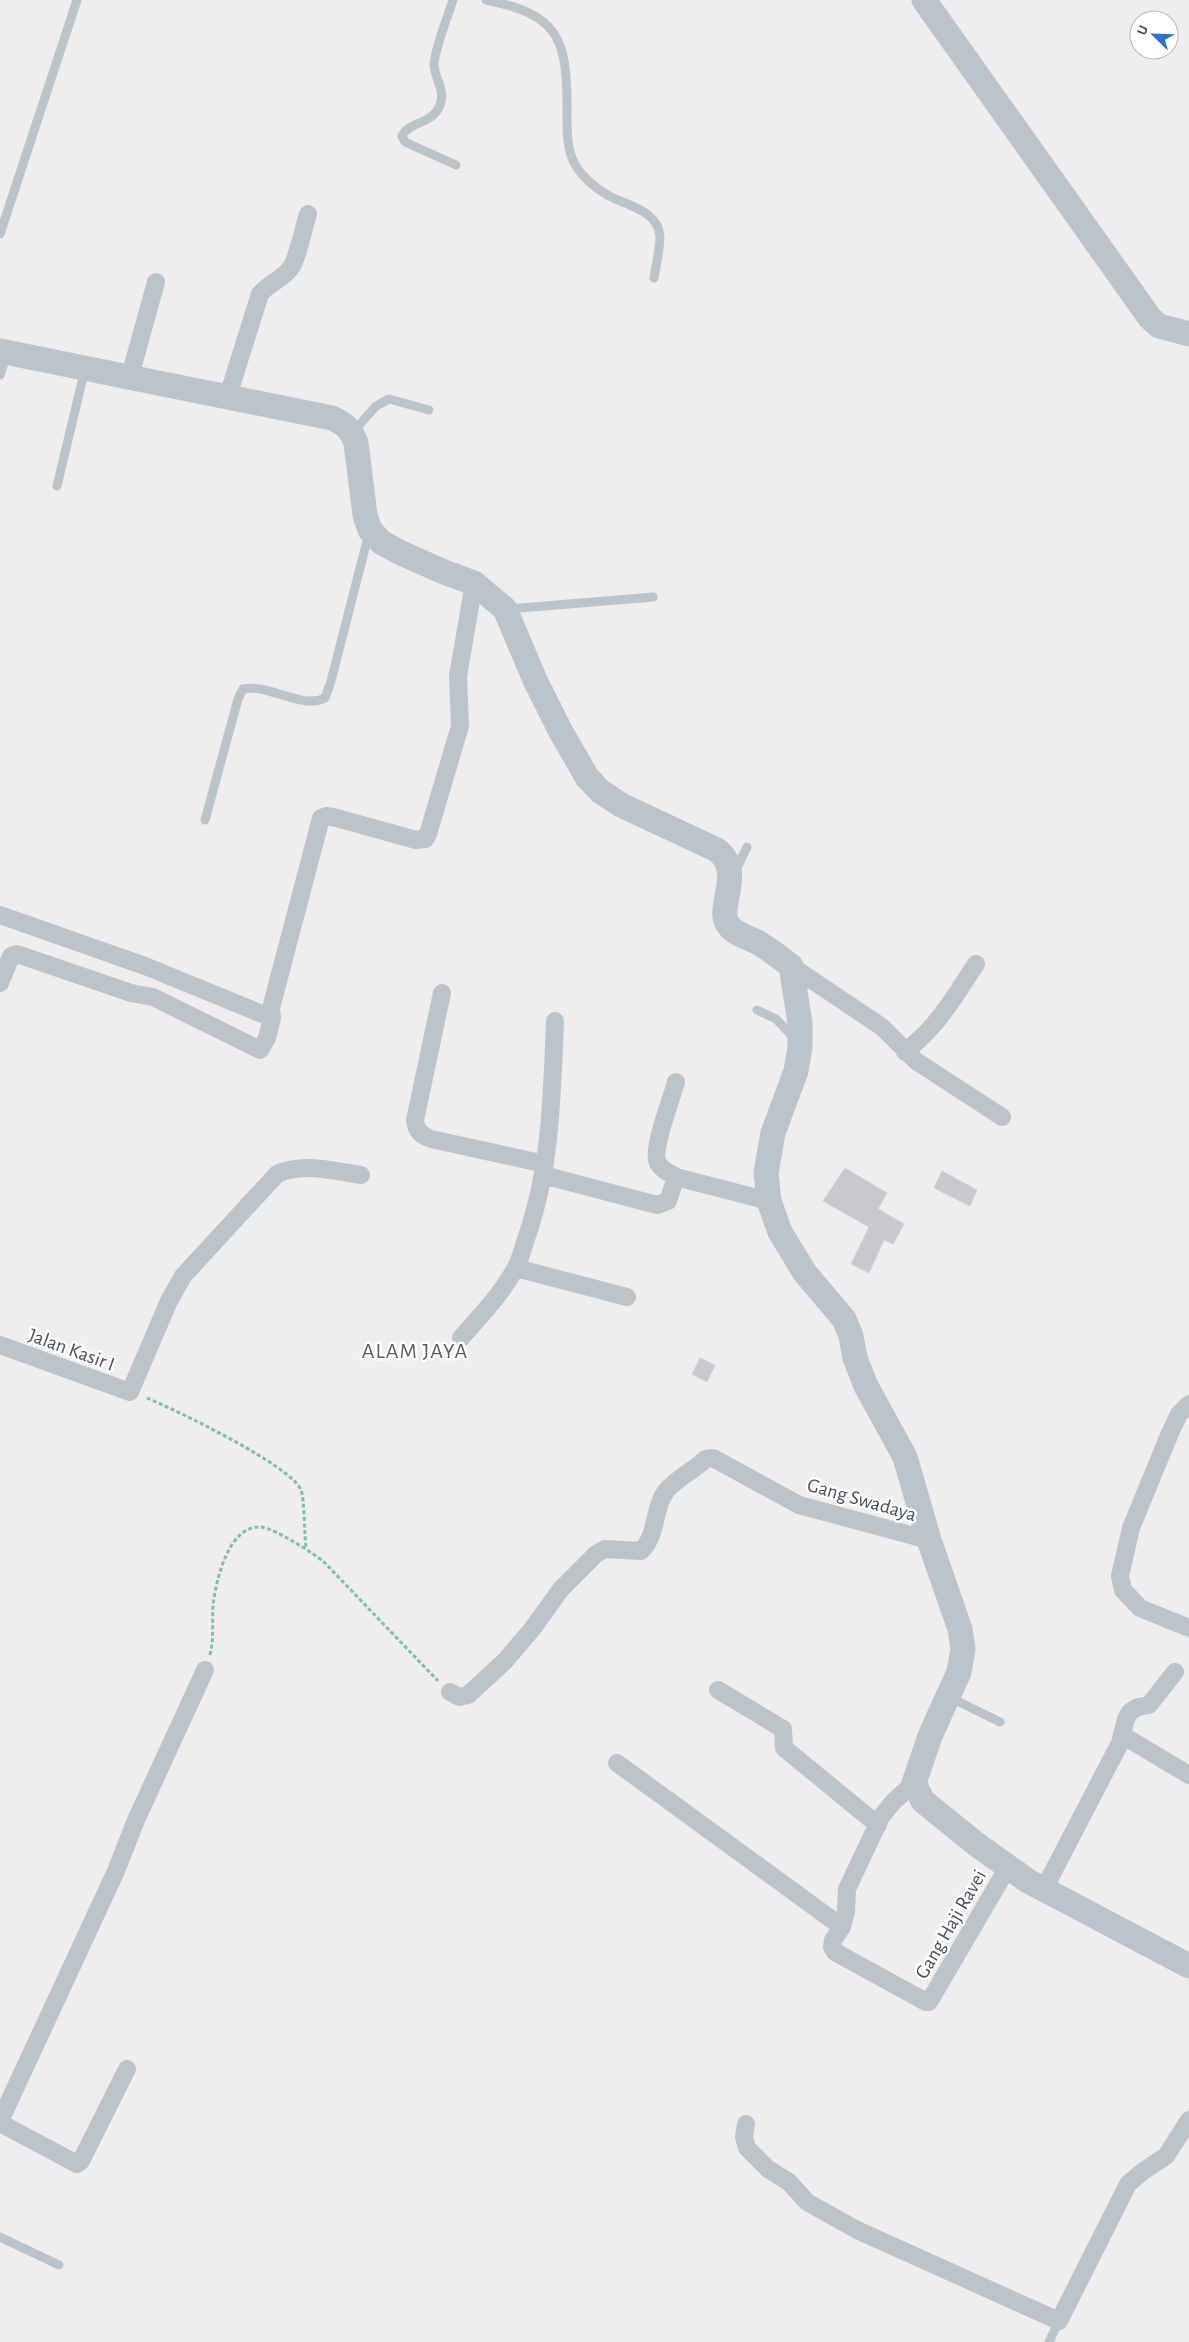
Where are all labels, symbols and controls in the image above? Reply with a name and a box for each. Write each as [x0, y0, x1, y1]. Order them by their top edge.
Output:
north arrow [1129, 10, 1179, 60]
text: U [1135, 23, 1151, 37]
street label: Jalan Kasir I [26, 1325, 117, 1375]
district label: ALAM JAYA [362, 1340, 468, 1362]
street label: Gang Swadaya [805, 1475, 919, 1525]
street label: Gang Haji Ravei [912, 1867, 990, 1982]

